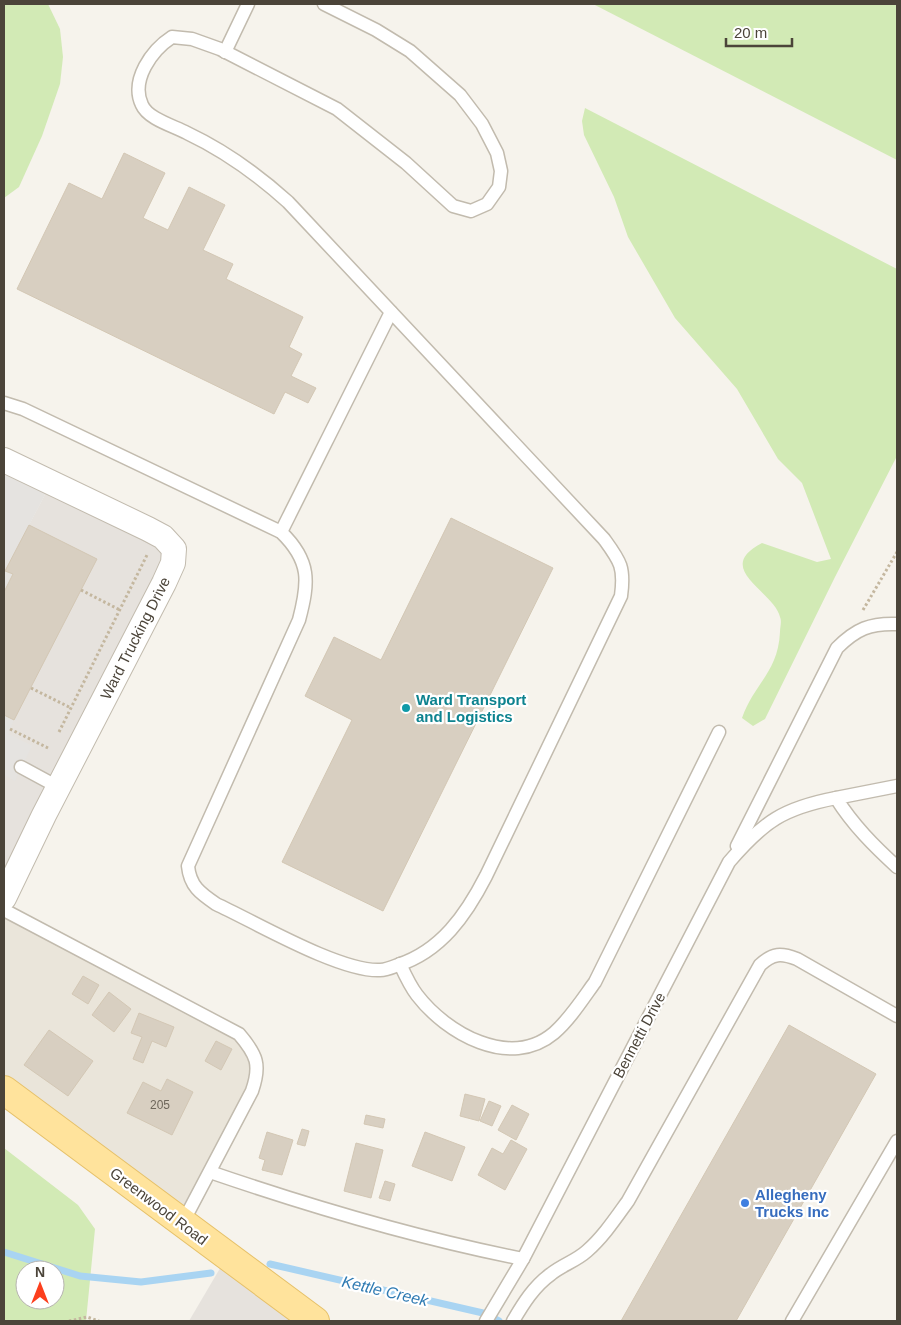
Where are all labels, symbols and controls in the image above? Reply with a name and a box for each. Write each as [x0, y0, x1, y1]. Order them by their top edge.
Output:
scale bar [726, 15, 792, 47]
text: 20 m [734, 24, 767, 41]
street label: Ward Trucking Drive [97, 574, 173, 702]
place label: Ward Transport and Logistics [416, 691, 526, 725]
marker: Ward Transport and Logistics [400, 702, 412, 714]
street label: Bennetti Drive [609, 989, 669, 1081]
house number: 205 [150, 1098, 170, 1112]
street label: Greenwood Road [107, 1164, 211, 1248]
place label: Allegheny Trucks Inc [755, 1186, 829, 1220]
marker: Allegheny Trucks Inc [739, 1197, 751, 1209]
north arrow [15, 1260, 65, 1310]
text: N [35, 1264, 45, 1280]
water label: Kettle Creek [340, 1273, 431, 1309]

